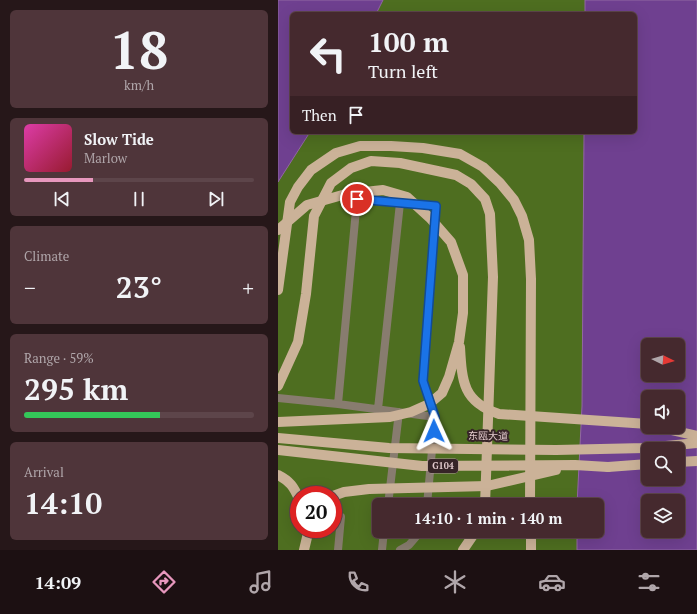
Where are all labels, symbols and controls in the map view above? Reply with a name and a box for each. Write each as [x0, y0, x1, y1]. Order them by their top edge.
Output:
text: 18 [110, 15, 168, 84]
text: 100 m [368, 23, 449, 60]
icon: left [302, 28, 354, 80]
text: Turn left [368, 59, 438, 83]
text: km/h [124, 76, 154, 94]
icon: arrive [345, 104, 367, 126]
text: Then [302, 105, 337, 125]
text: Slow Tide [84, 129, 154, 149]
text: Marlow [84, 149, 127, 167]
pin [340, 182, 374, 216]
icon: previous [51, 188, 73, 210]
icon: pause [128, 188, 150, 210]
icon: next [205, 188, 227, 210]
icon: arrive [346, 188, 368, 210]
text: Climate [24, 247, 69, 265]
text: 23° [116, 267, 162, 307]
text: − [24, 273, 36, 302]
text: + [242, 273, 254, 302]
north arrow [641, 338, 685, 382]
map controls [641, 338, 685, 538]
text: Range · 59% [24, 349, 94, 367]
text: 295 km [24, 369, 128, 409]
button: sound [641, 390, 685, 434]
position arrow [413, 410, 455, 452]
street label: 东瓯大道 [468, 429, 508, 443]
button: search [641, 442, 685, 486]
road number: G104 [428, 459, 458, 473]
text: Arrival [24, 463, 64, 481]
text: 14:10 [24, 483, 102, 523]
speed limit sign: 20 [290, 486, 342, 538]
button: layers [641, 494, 685, 538]
text: 14:10 · 1 min · 140 m [414, 508, 562, 528]
icon: directions [150, 568, 178, 596]
icon: music [247, 568, 275, 596]
icon: phone [344, 568, 372, 596]
icon: climate [441, 568, 469, 596]
icon: car [538, 568, 566, 596]
icon: filters [635, 568, 663, 596]
text: 14:09 [34, 570, 81, 594]

